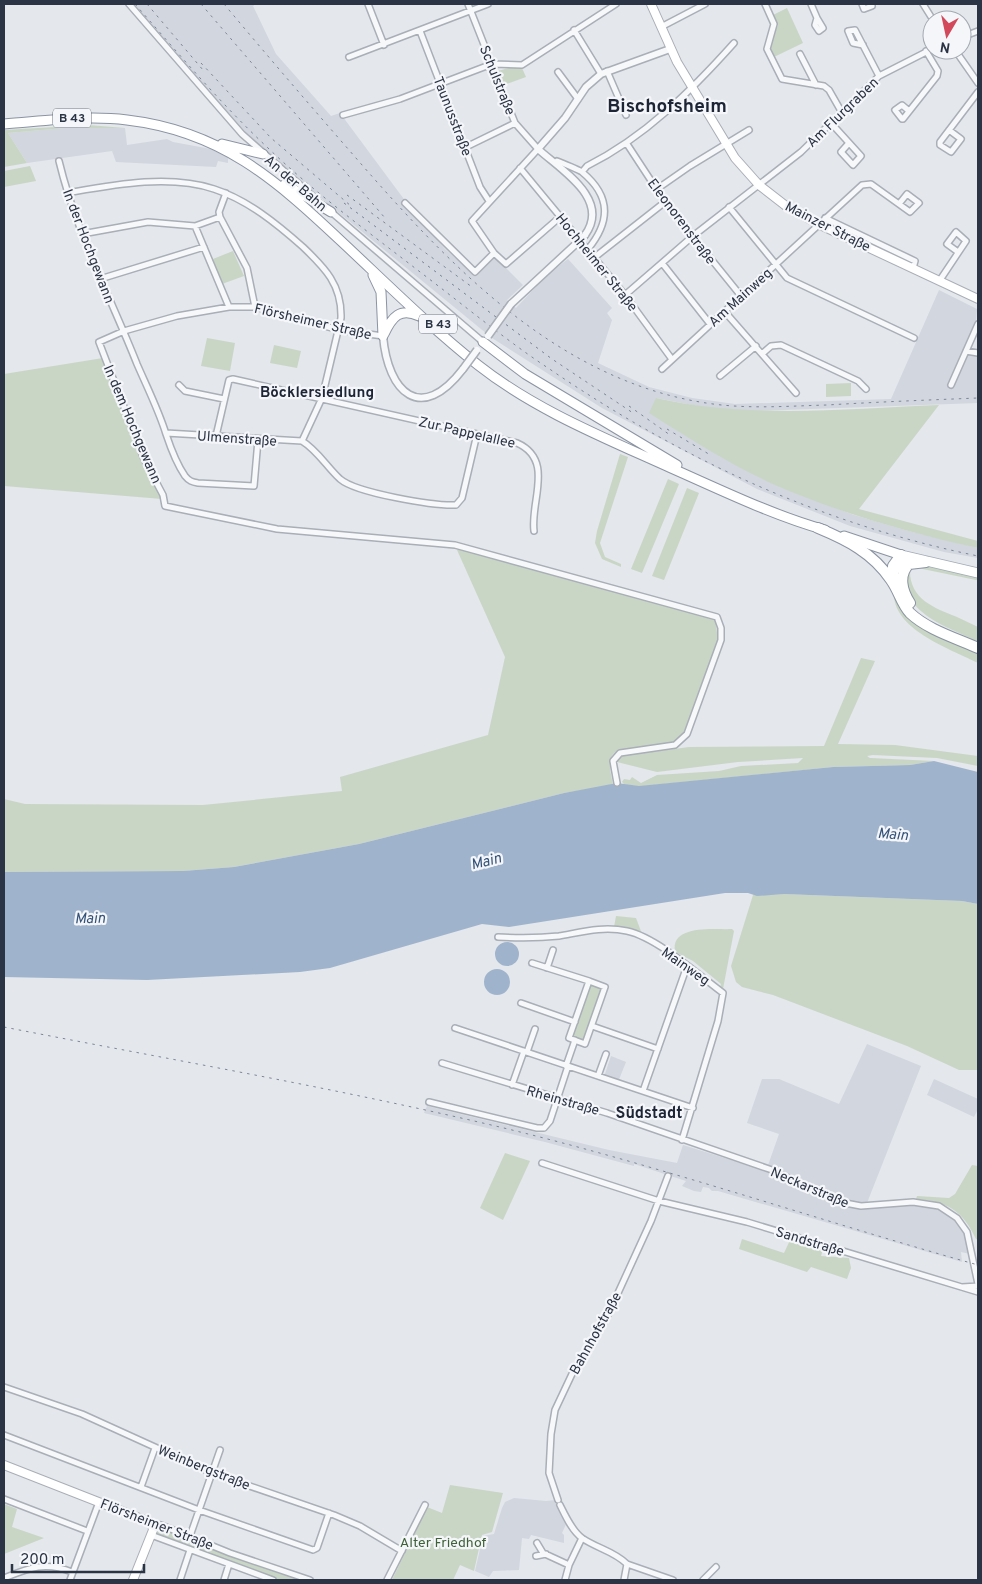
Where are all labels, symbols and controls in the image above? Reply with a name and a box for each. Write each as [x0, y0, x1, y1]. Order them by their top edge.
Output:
north arrow [922, 10, 972, 60]
text: N [939, 37, 952, 56]
street label: Schulstraße [475, 43, 518, 118]
street label: Taunusstraße [429, 74, 475, 159]
street label: Am Flurgraben [804, 75, 883, 152]
district label: Bischofsheim [607, 95, 727, 119]
road number: B 43 [53, 109, 91, 128]
street label: An der Bahn [260, 152, 330, 216]
street label: Eleonorenstraße [643, 176, 719, 268]
street label: In der Hochgewann [58, 187, 117, 306]
street label: Mainzer Straße [782, 198, 873, 256]
street label: Hochheimer Straße [551, 211, 641, 315]
street label: Am Mainweg [706, 265, 776, 331]
street label: Flörsheimer Straße [252, 301, 373, 344]
road number: B 43 [419, 314, 457, 334]
street label: In dem Hochgewann [99, 363, 164, 487]
district label: Böcklersiedlung [260, 384, 374, 403]
street label: Zur Pappelallee [417, 414, 517, 453]
street label: Ulmenstraße [196, 428, 277, 451]
water label: Main [877, 825, 909, 846]
water label: Main [469, 850, 504, 875]
water label: Main [75, 910, 106, 929]
street label: Mainweg [658, 944, 713, 990]
street label: Rheinstraße [524, 1083, 601, 1120]
district label: Südstadt [616, 1104, 682, 1124]
street label: Neckarstraße [768, 1164, 851, 1213]
street label: Sandstraße [773, 1224, 846, 1261]
street label: Bahnhofstraße [567, 1290, 626, 1378]
street label: Weinbergstraße [155, 1442, 252, 1495]
street label: Flörsheimer Straße [98, 1496, 215, 1555]
park label: Alter Friedhof [400, 1535, 487, 1552]
scale bar [12, 1542, 145, 1574]
text: 200 m [20, 1551, 65, 1570]

